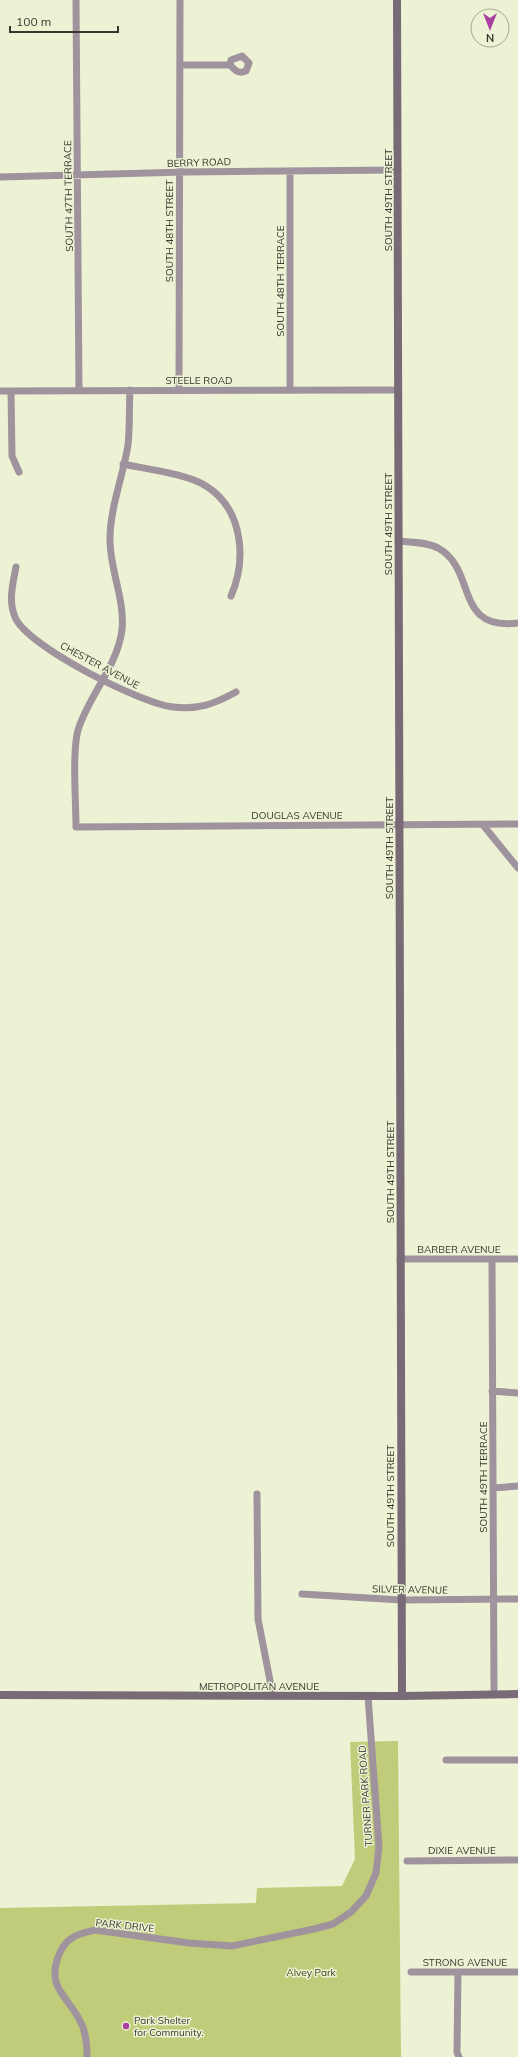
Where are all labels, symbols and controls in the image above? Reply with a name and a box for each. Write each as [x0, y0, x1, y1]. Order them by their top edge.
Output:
scale bar [10, 8, 118, 34]
north arrow [470, 8, 510, 48]
text: 100 m [16, 14, 51, 29]
text: N [486, 31, 494, 45]
street label: SOUTH 47TH TERRACE [61, 140, 76, 252]
street label: SOUTH 49TH STREET [382, 149, 395, 251]
street label: BERRY ROAD [167, 155, 231, 170]
street label: SOUTH 48TH STREET [163, 180, 176, 282]
street label: SOUTH 48TH TERRACE [274, 225, 287, 337]
street label: STEELE ROAD [165, 374, 233, 387]
street label: SOUTH 49TH STREET [382, 473, 395, 575]
street label: CHESTER AVENUE [58, 639, 142, 692]
street label: SOUTH 49TH STREET [383, 797, 396, 899]
street label: DOUGLAS AVENUE [251, 809, 343, 822]
street label: SOUTH 49TH STREET [384, 1121, 397, 1223]
street label: BARBER AVENUE [417, 1243, 501, 1256]
street label: SOUTH 49TH TERRACE [477, 1421, 490, 1533]
street label: SOUTH 49TH STREET [384, 1445, 397, 1547]
street label: SILVER AVENUE [372, 1582, 448, 1597]
street label: METROPOLITAN AVENUE [199, 1680, 319, 1693]
street label: TURNER PARK ROAD [355, 1745, 376, 1847]
street label: DIXIE AVENUE [428, 1844, 496, 1857]
street label: PARK DRIVE [95, 1916, 155, 1935]
street label: STRONG AVENUE [423, 1956, 507, 1969]
park label: Alvey Park [286, 1966, 337, 1979]
place label: Park Shelter for Community. [134, 2014, 204, 2039]
marker: Park Shelter for Community. [121, 2021, 131, 2031]

